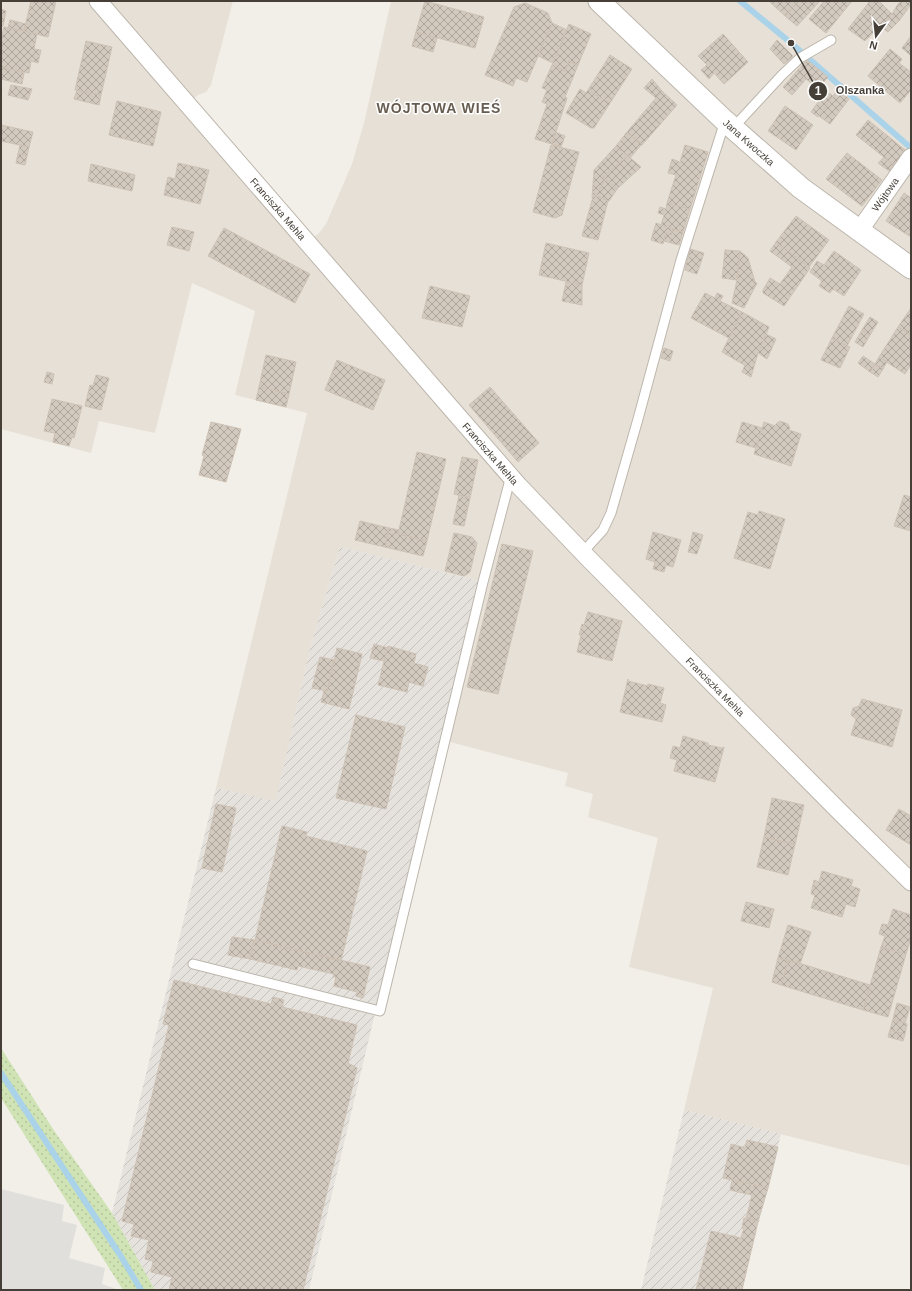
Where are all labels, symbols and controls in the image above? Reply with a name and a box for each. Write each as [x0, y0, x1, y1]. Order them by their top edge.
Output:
north arrow [856, 16, 896, 56]
text: N [868, 39, 879, 52]
callout: Olszanka [808, 79, 892, 102]
text: 1 [815, 84, 822, 98]
text: Olszanka [836, 84, 885, 96]
district label: WÓJTOWA WIEŚ [377, 99, 501, 116]
street label: Jana Kwoczka [721, 117, 777, 168]
street label: Wójtowa [869, 175, 901, 213]
street label: Franciszka Mehla [248, 176, 308, 242]
street label: Franciszka Mehla [461, 420, 521, 487]
street label: Franciszka Mehla [684, 655, 747, 719]

